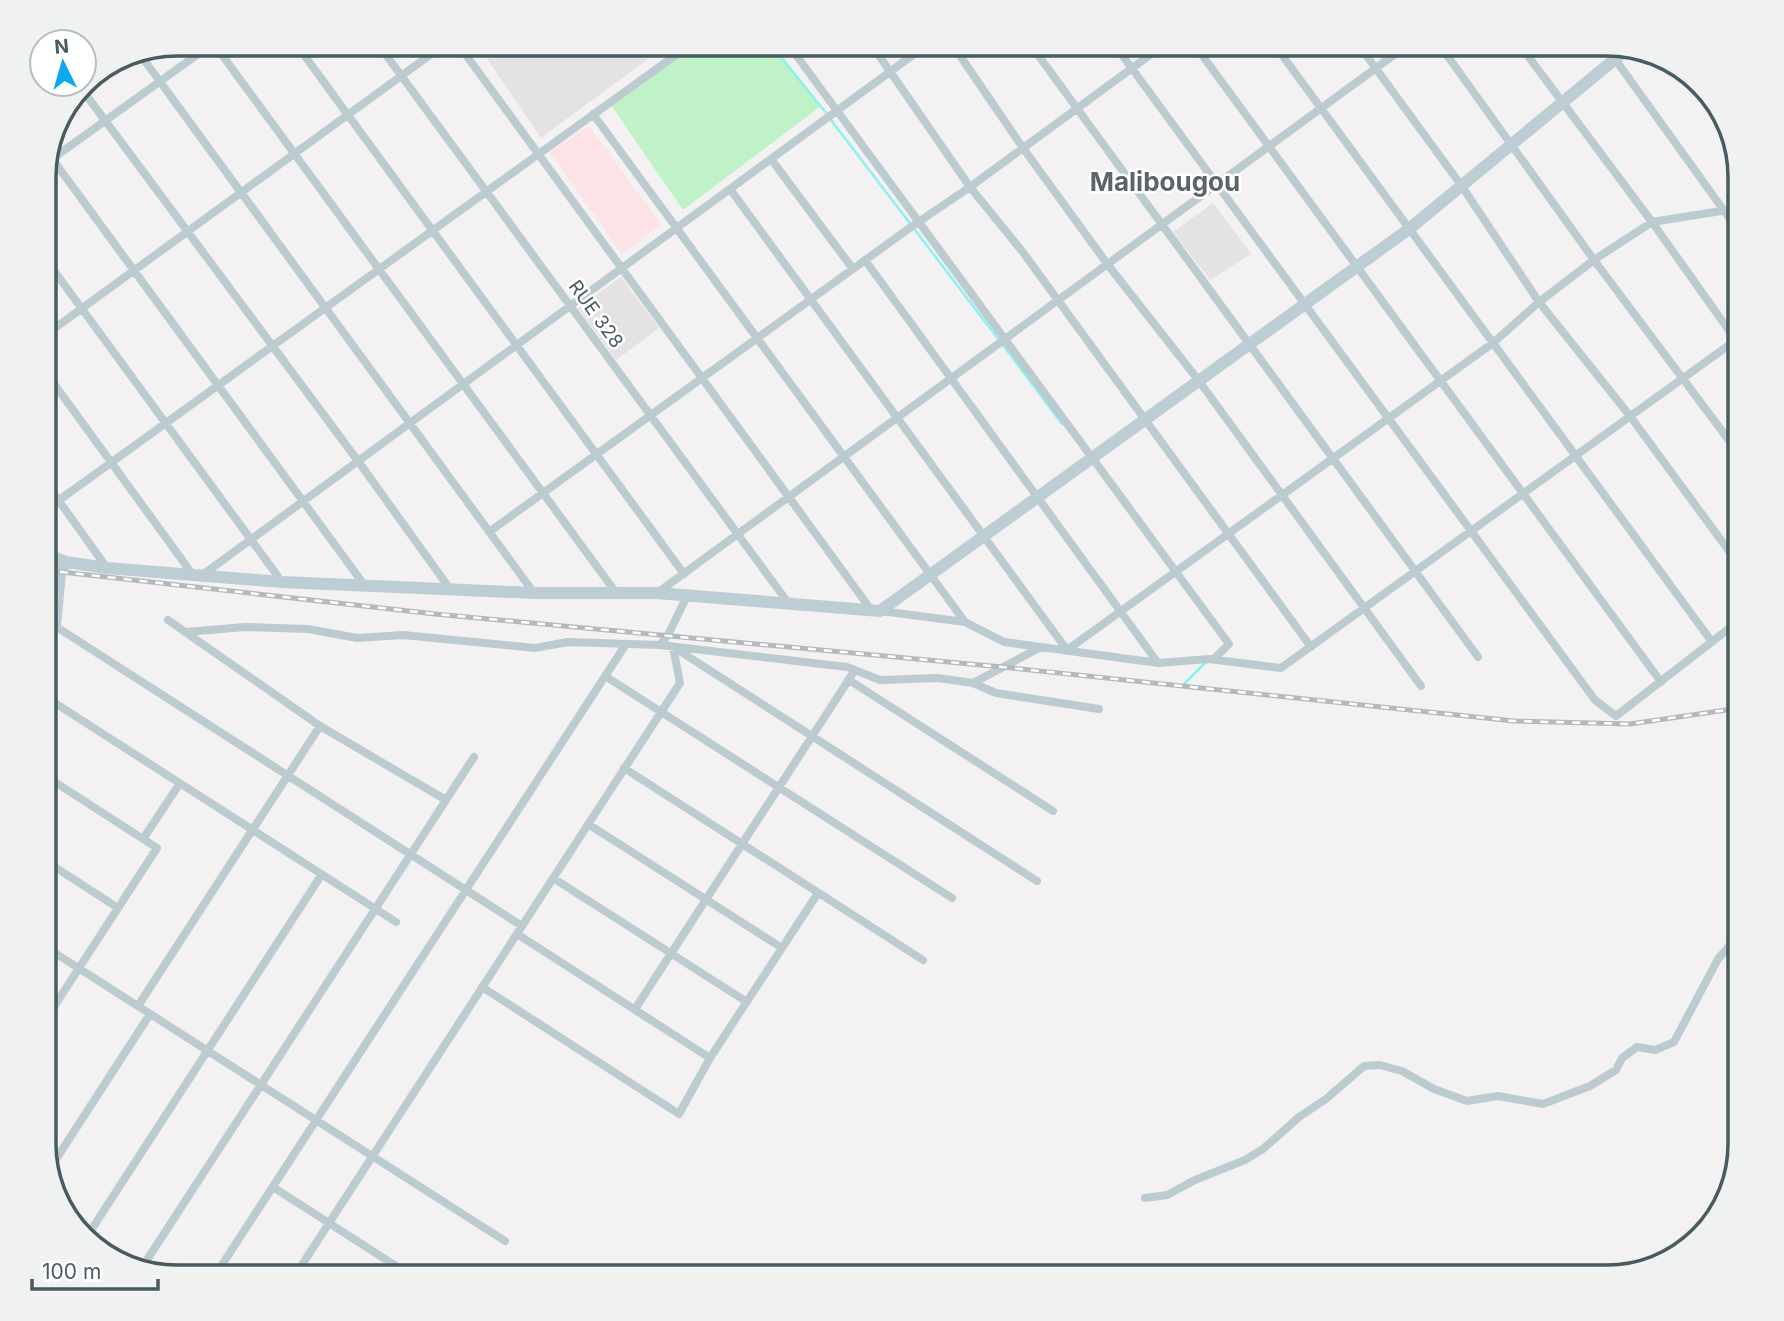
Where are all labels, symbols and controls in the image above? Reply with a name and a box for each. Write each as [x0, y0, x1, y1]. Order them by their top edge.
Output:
north arrow [28, 28, 98, 98]
text: N [53, 34, 70, 59]
district label: Malibougou [1090, 166, 1240, 197]
street label: RUE 328 [564, 276, 628, 352]
scale bar [32, 1248, 158, 1292]
text: 100 m [42, 1259, 101, 1284]

